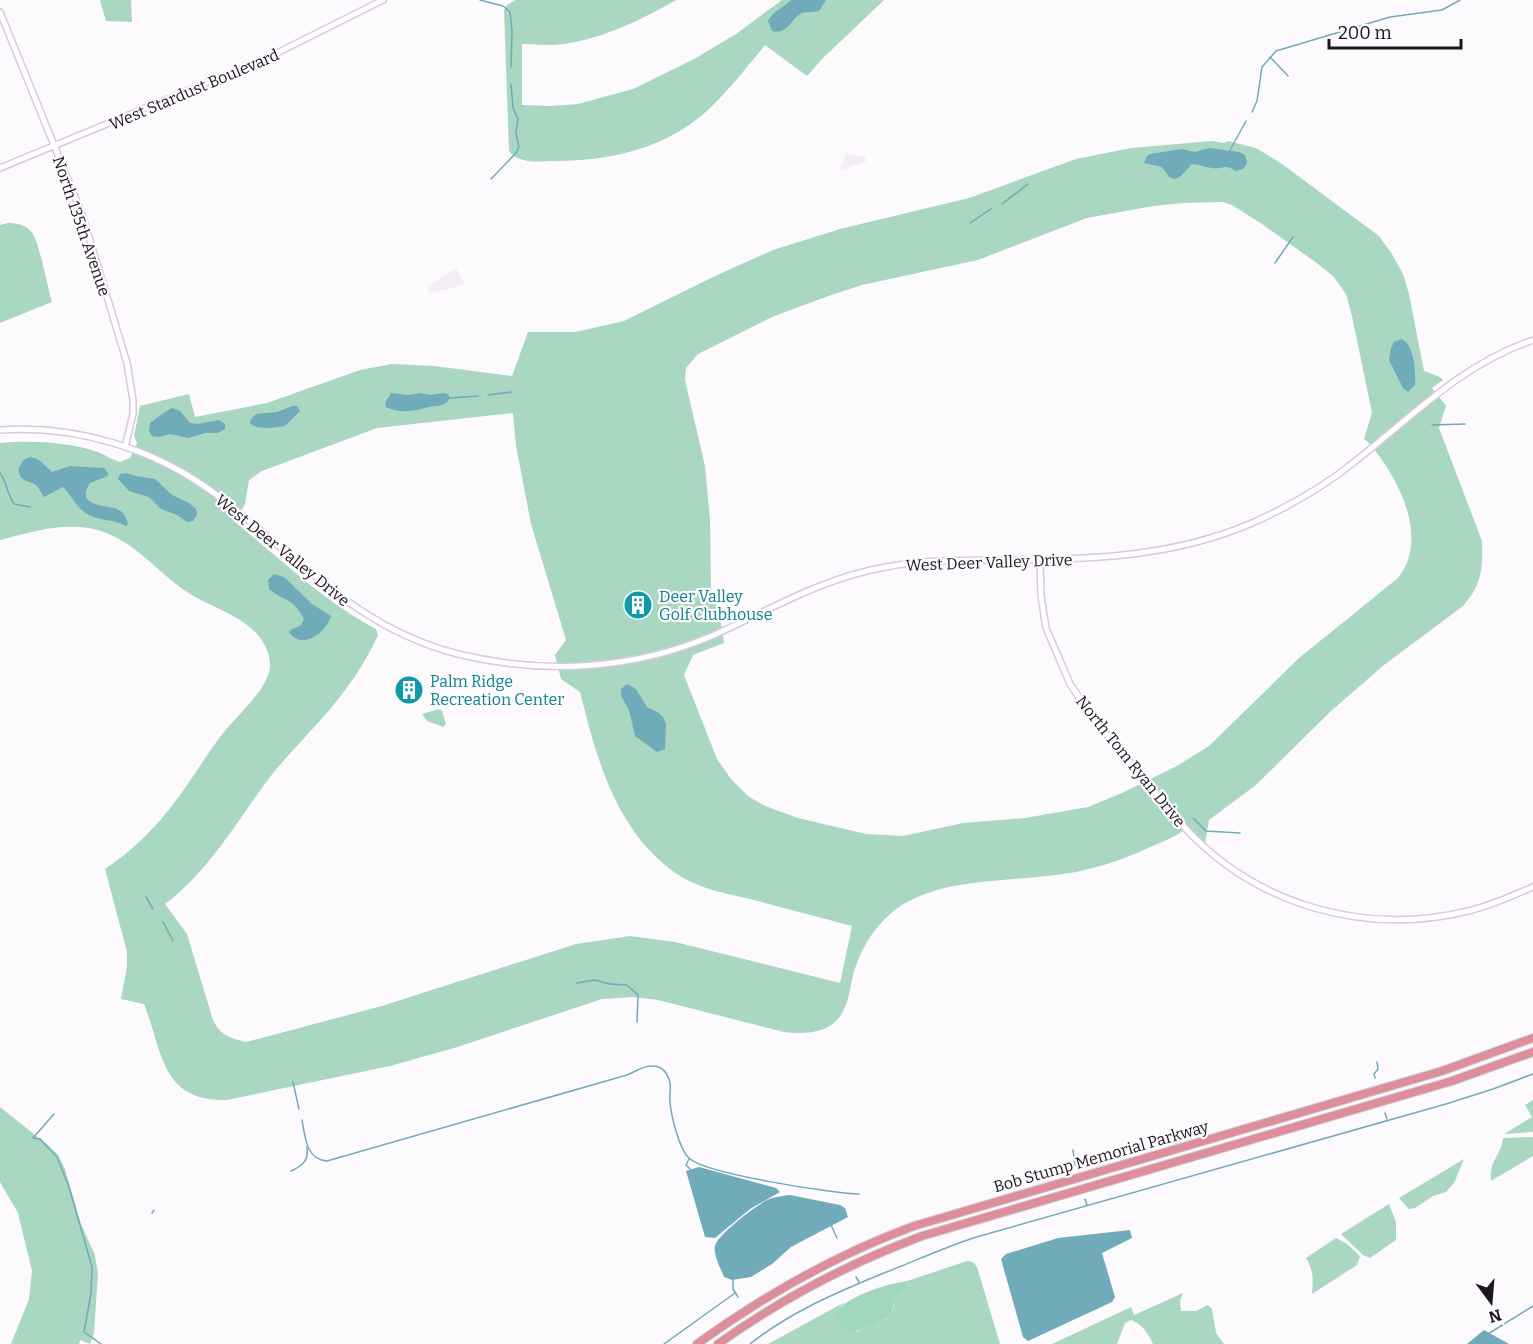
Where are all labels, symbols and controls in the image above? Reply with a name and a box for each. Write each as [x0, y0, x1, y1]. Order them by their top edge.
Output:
scale bar [1329, 12, 1461, 50]
text: 200 m [1338, 22, 1392, 44]
street label: West Stardust Boulevard [106, 45, 282, 134]
street label: North 135th Avenue [49, 154, 114, 299]
street label: West Deer Valley Drive [212, 490, 354, 610]
street label: West Deer Valley Drive [905, 550, 1073, 575]
place label: Deer Valley Golf Clubhouse [659, 587, 772, 624]
building icon: Deer Valley Golf Clubhouse [622, 589, 654, 621]
place label: Palm Ridge Recreation Center [430, 672, 564, 709]
building icon: Palm Ridge Recreation Center [393, 674, 425, 706]
street label: North Tom Ryan Drive [1072, 692, 1189, 831]
street label: Bob Stump Memorial Parkway [991, 1116, 1211, 1196]
north arrow [1461, 1272, 1521, 1332]
text: N [1486, 1305, 1504, 1327]

